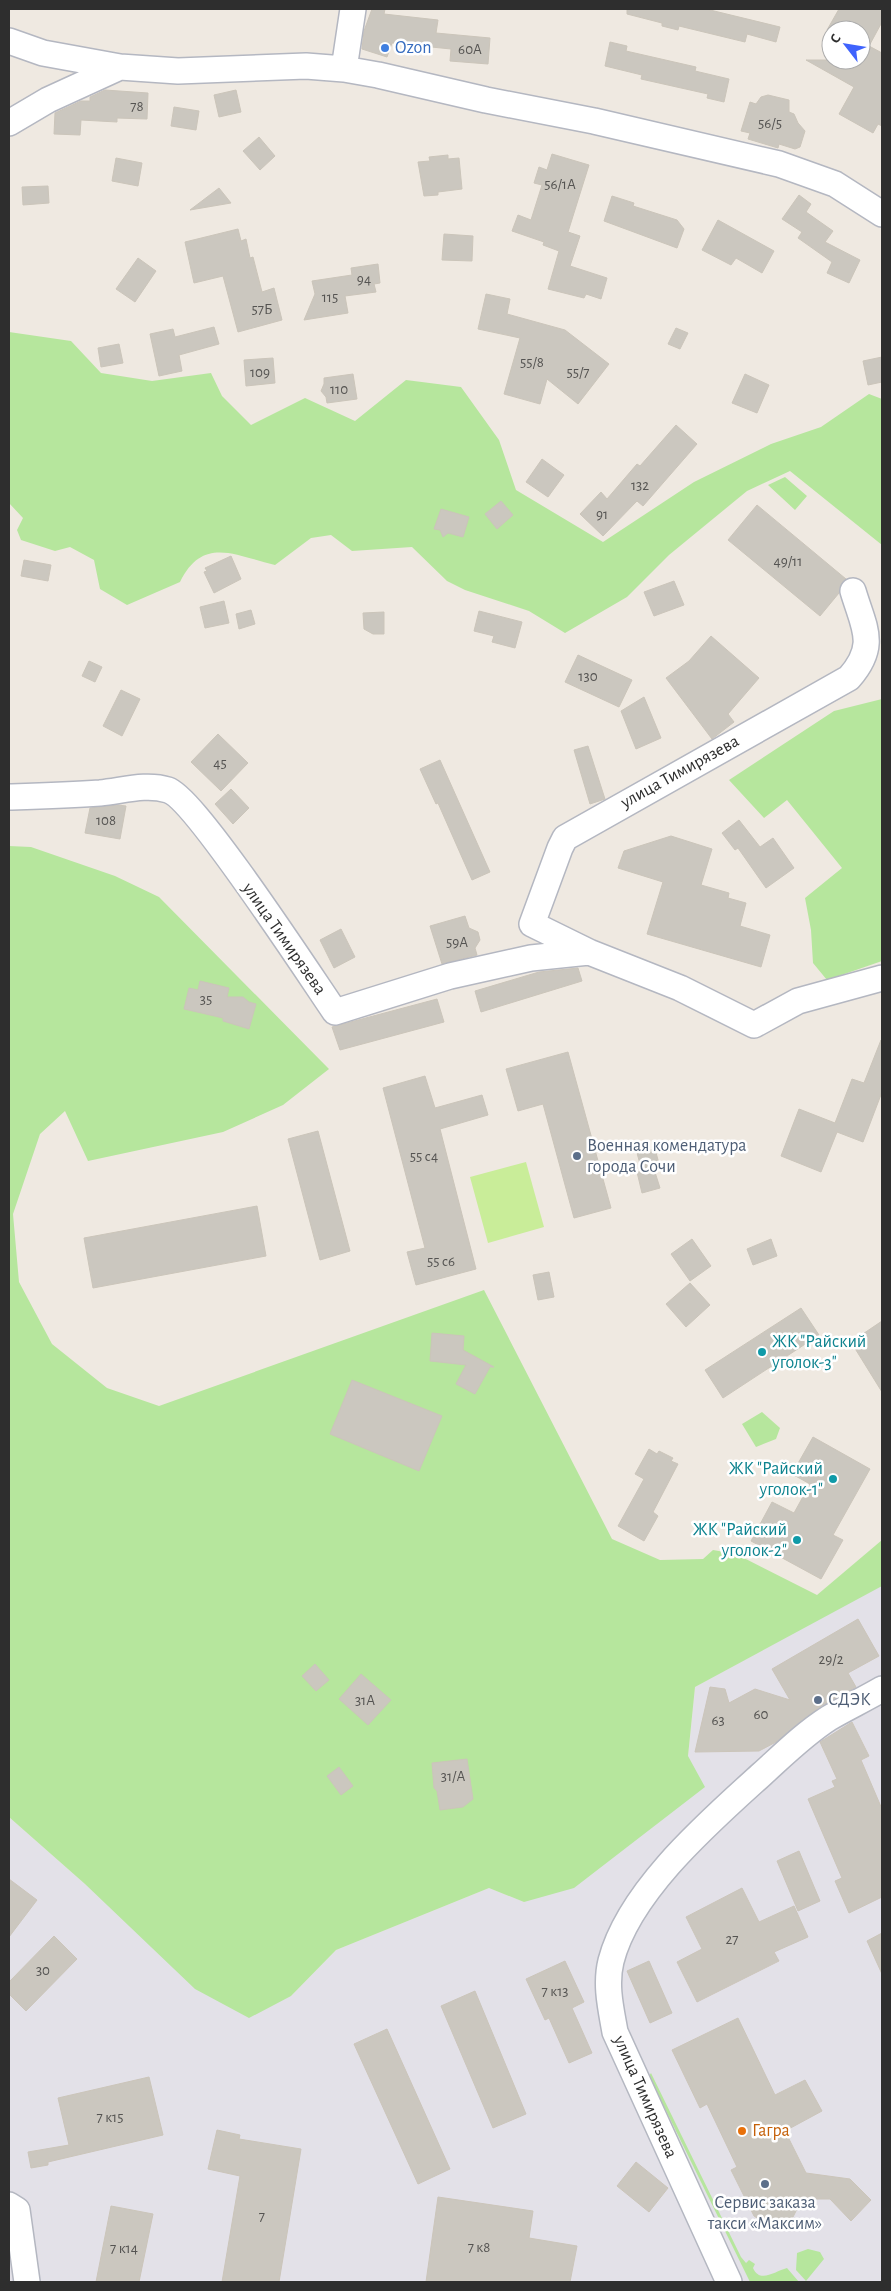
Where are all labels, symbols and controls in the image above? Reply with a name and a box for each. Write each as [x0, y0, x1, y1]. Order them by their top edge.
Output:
north arrow [821, 20, 871, 70]
text: С [828, 32, 844, 46]
place label: Ozon [395, 39, 432, 57]
marker: Ozon [379, 42, 391, 54]
house number: 60А [458, 42, 482, 57]
house number: 78 [130, 99, 144, 114]
house number: 56/5 [758, 116, 782, 131]
house number: 56/1А [544, 177, 576, 192]
house number: 94 [357, 272, 371, 287]
house number: 115 [322, 290, 338, 305]
house number: 57Б [251, 302, 273, 317]
house number: 55/8 [520, 355, 544, 370]
house number: 109 [250, 365, 270, 380]
house number: 55/7 [566, 365, 590, 380]
house number: 110 [330, 382, 348, 397]
house number: 132 [631, 478, 649, 493]
house number: 91 [596, 507, 608, 522]
house number: 49/11 [774, 554, 802, 569]
house number: 130 [578, 669, 598, 684]
street label: улица Тимирязева [617, 732, 742, 812]
house number: 45 [213, 756, 227, 771]
house number: 108 [96, 813, 116, 828]
street label: улица Тимирязева [238, 879, 329, 998]
house number: 59А [446, 935, 468, 950]
house number: 35 [200, 992, 212, 1007]
place label: Военная комендатура города Сочи [587, 1137, 747, 1176]
house number: 55 с4 [410, 1149, 438, 1164]
marker: Военная комендатура города Сочи [571, 1150, 583, 1162]
house number: 55 с6 [427, 1254, 455, 1269]
place label: ЖК "Райский уголок-3" [771, 1333, 866, 1372]
marker: ЖК "Райский уголок-3" [756, 1346, 768, 1358]
place label: ЖК "Райский уголок-1" [729, 1460, 823, 1499]
marker: ЖК "Райский уголок-1" [827, 1473, 839, 1485]
place label: ЖК "Райский уголок-2" [693, 1521, 787, 1560]
marker: ЖК "Райский уголок-2" [791, 1534, 803, 1546]
house number: 29/2 [818, 1652, 844, 1667]
place label: СДЭК [828, 1691, 871, 1709]
house number: 31А [355, 1693, 375, 1708]
marker: СДЭК [812, 1694, 824, 1706]
house number: 60 [754, 1707, 769, 1722]
house number: 63 [711, 1713, 725, 1728]
house number: 31/А [441, 1769, 465, 1784]
house number: 27 [725, 1932, 739, 1947]
house number: 30 [36, 1963, 50, 1978]
house number: 7 к13 [542, 1984, 568, 1999]
street label: улица Тимирязева [610, 2032, 680, 2161]
house number: 7 к15 [96, 2110, 124, 2125]
place label: Гагра [752, 2122, 790, 2140]
marker: Гагра [736, 2125, 748, 2137]
marker: Сервис заказа такси «Максим» [759, 2178, 771, 2190]
place label: Сервис заказа такси «Максим» [707, 2194, 822, 2233]
house number: 7 [259, 2209, 265, 2224]
house number: 7 к8 [468, 2240, 490, 2255]
house number: 7 к14 [110, 2241, 138, 2256]

